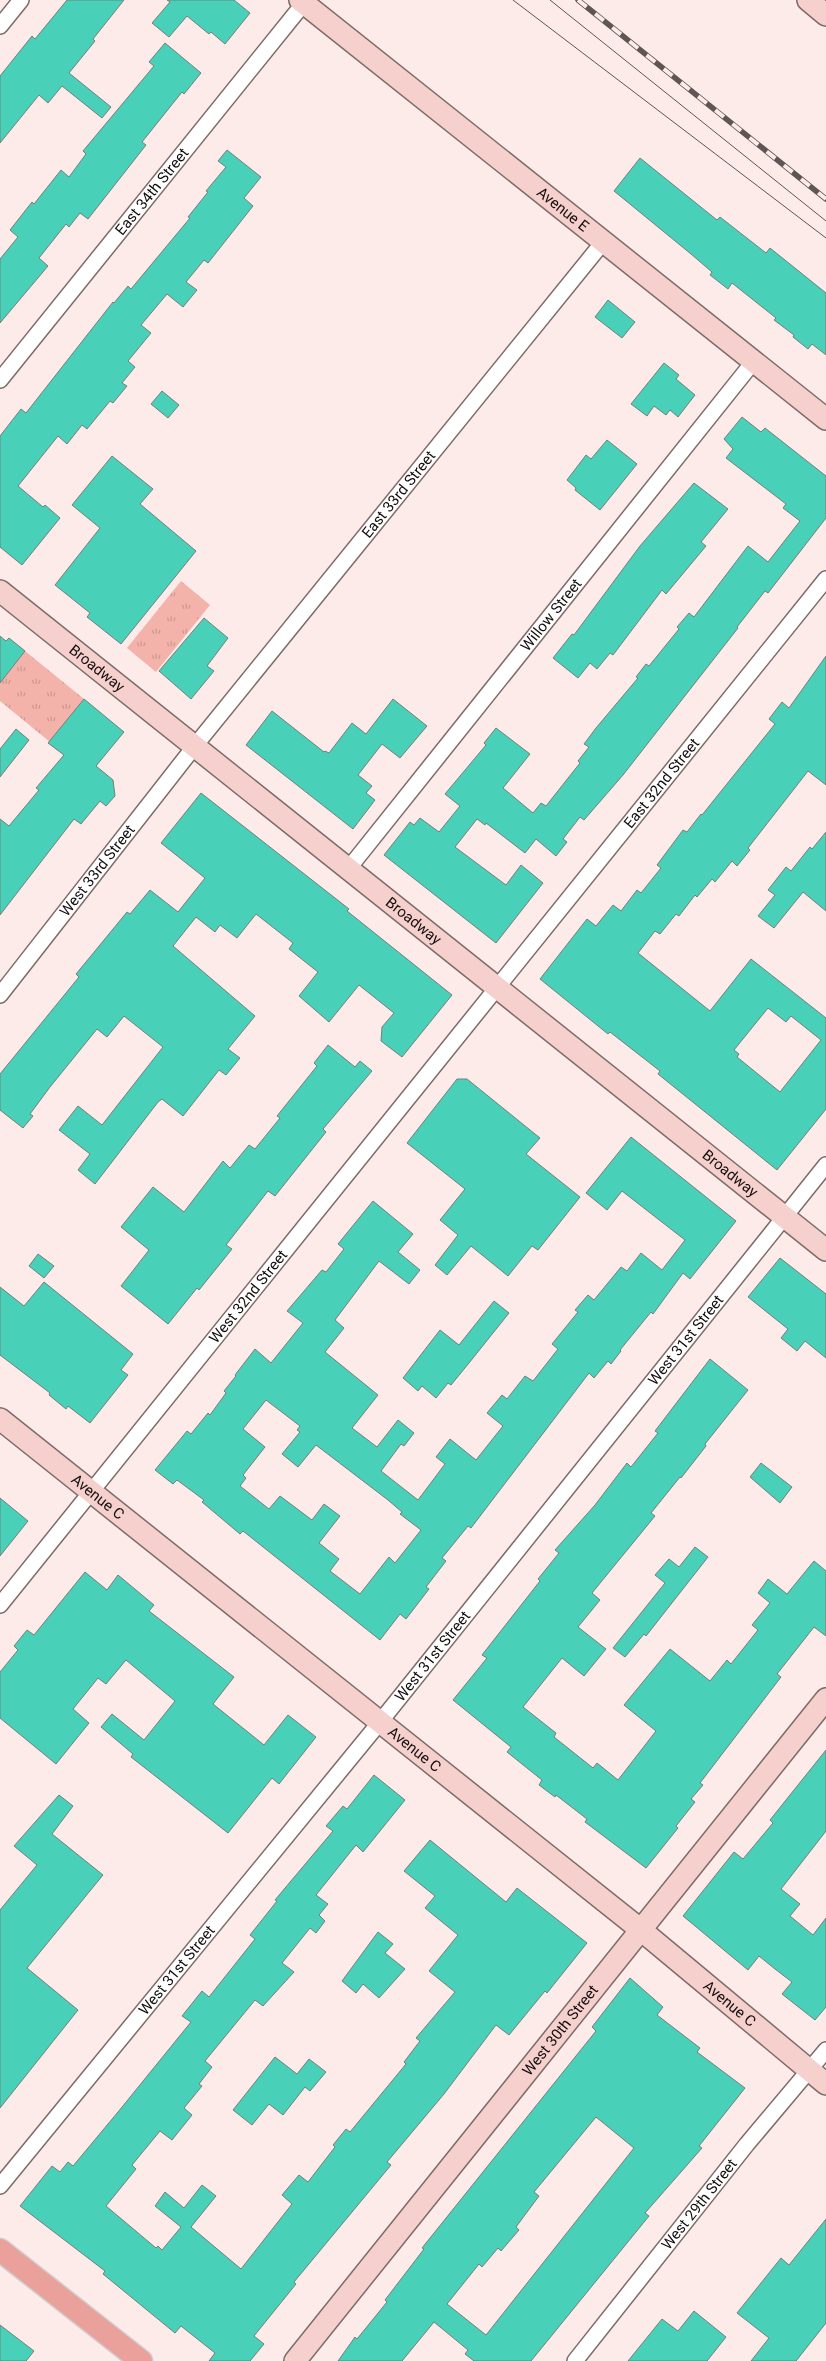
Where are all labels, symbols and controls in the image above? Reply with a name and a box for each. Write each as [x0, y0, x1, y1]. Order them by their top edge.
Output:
street label: East 34th Street [111, 144, 192, 239]
street label: Avenue E [533, 183, 593, 236]
street label: East 33rd Street [358, 447, 439, 542]
street label: Willow Street [517, 575, 586, 655]
street label: Broadway [66, 641, 128, 696]
street label: East 32nd Street [620, 735, 703, 832]
street label: West 33rd Street [56, 821, 139, 920]
street label: Broadway [382, 893, 445, 949]
street label: Broadway [699, 1146, 761, 1201]
street label: West 32nd Street [205, 1246, 291, 1347]
street label: West 31st Street [644, 1291, 727, 1389]
street label: Avenue C [68, 1470, 128, 1524]
street label: West 31st Street [391, 1607, 474, 1705]
street label: Avenue C [384, 1723, 445, 1776]
street label: West 31st Street [135, 1922, 219, 2019]
street label: Avenue C [700, 1977, 760, 2031]
street label: West 30th Street [519, 1981, 602, 2079]
street label: West 29th Street [658, 2155, 741, 2253]

